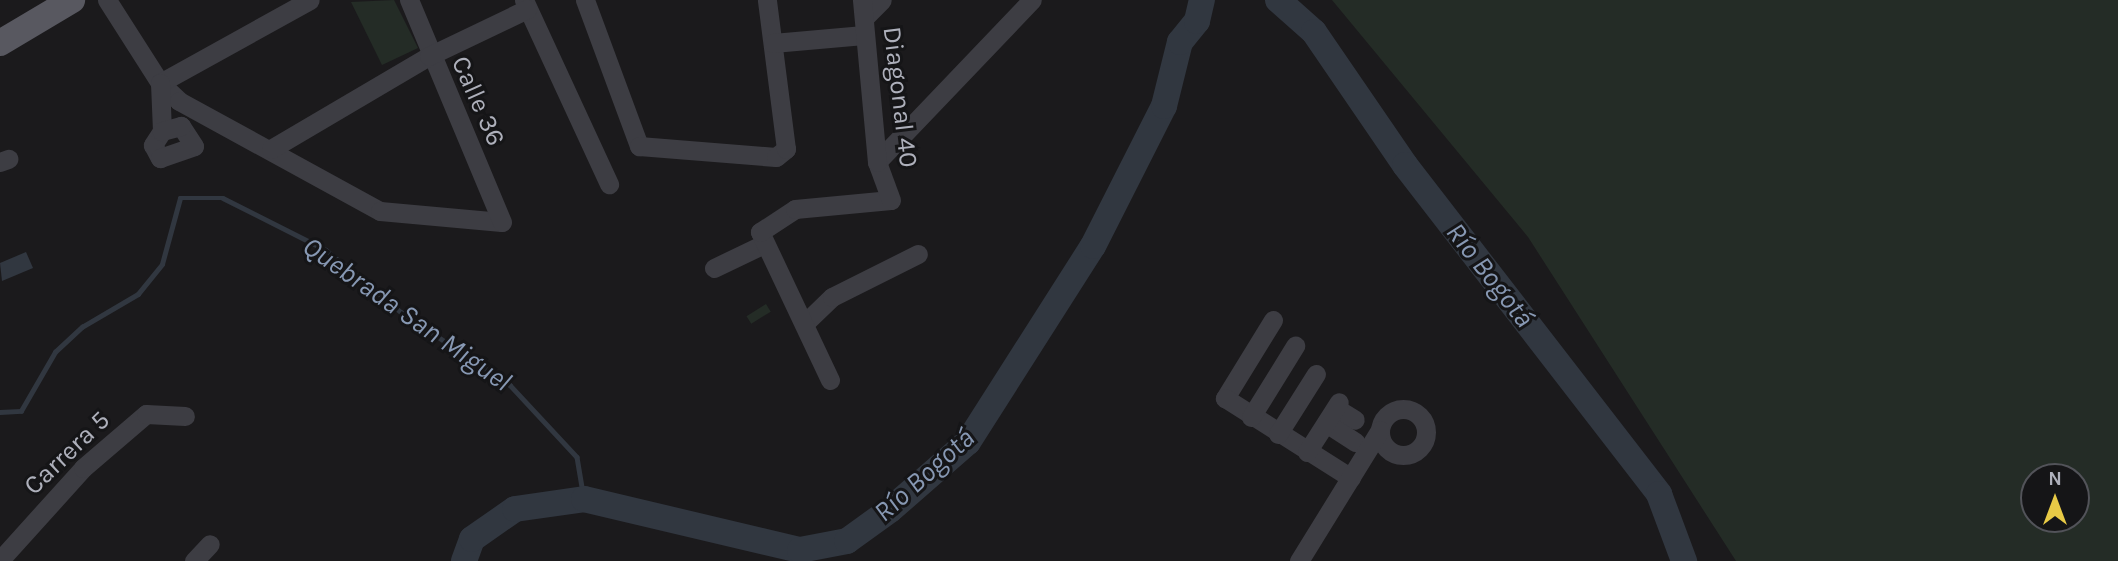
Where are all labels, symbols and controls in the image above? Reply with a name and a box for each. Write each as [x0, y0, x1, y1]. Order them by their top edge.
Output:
street label: Diagonal 40 [876, 25, 924, 169]
street label: Calle 36 [445, 51, 511, 151]
water label: Río Bogotá [1439, 216, 1541, 334]
water label: Quebrada San Miguel [296, 229, 518, 399]
street label: Carrera 5 [18, 405, 116, 501]
water label: Río Bogotá [867, 421, 981, 529]
north arrow [2020, 463, 2090, 533]
text: N [2048, 468, 2062, 490]

